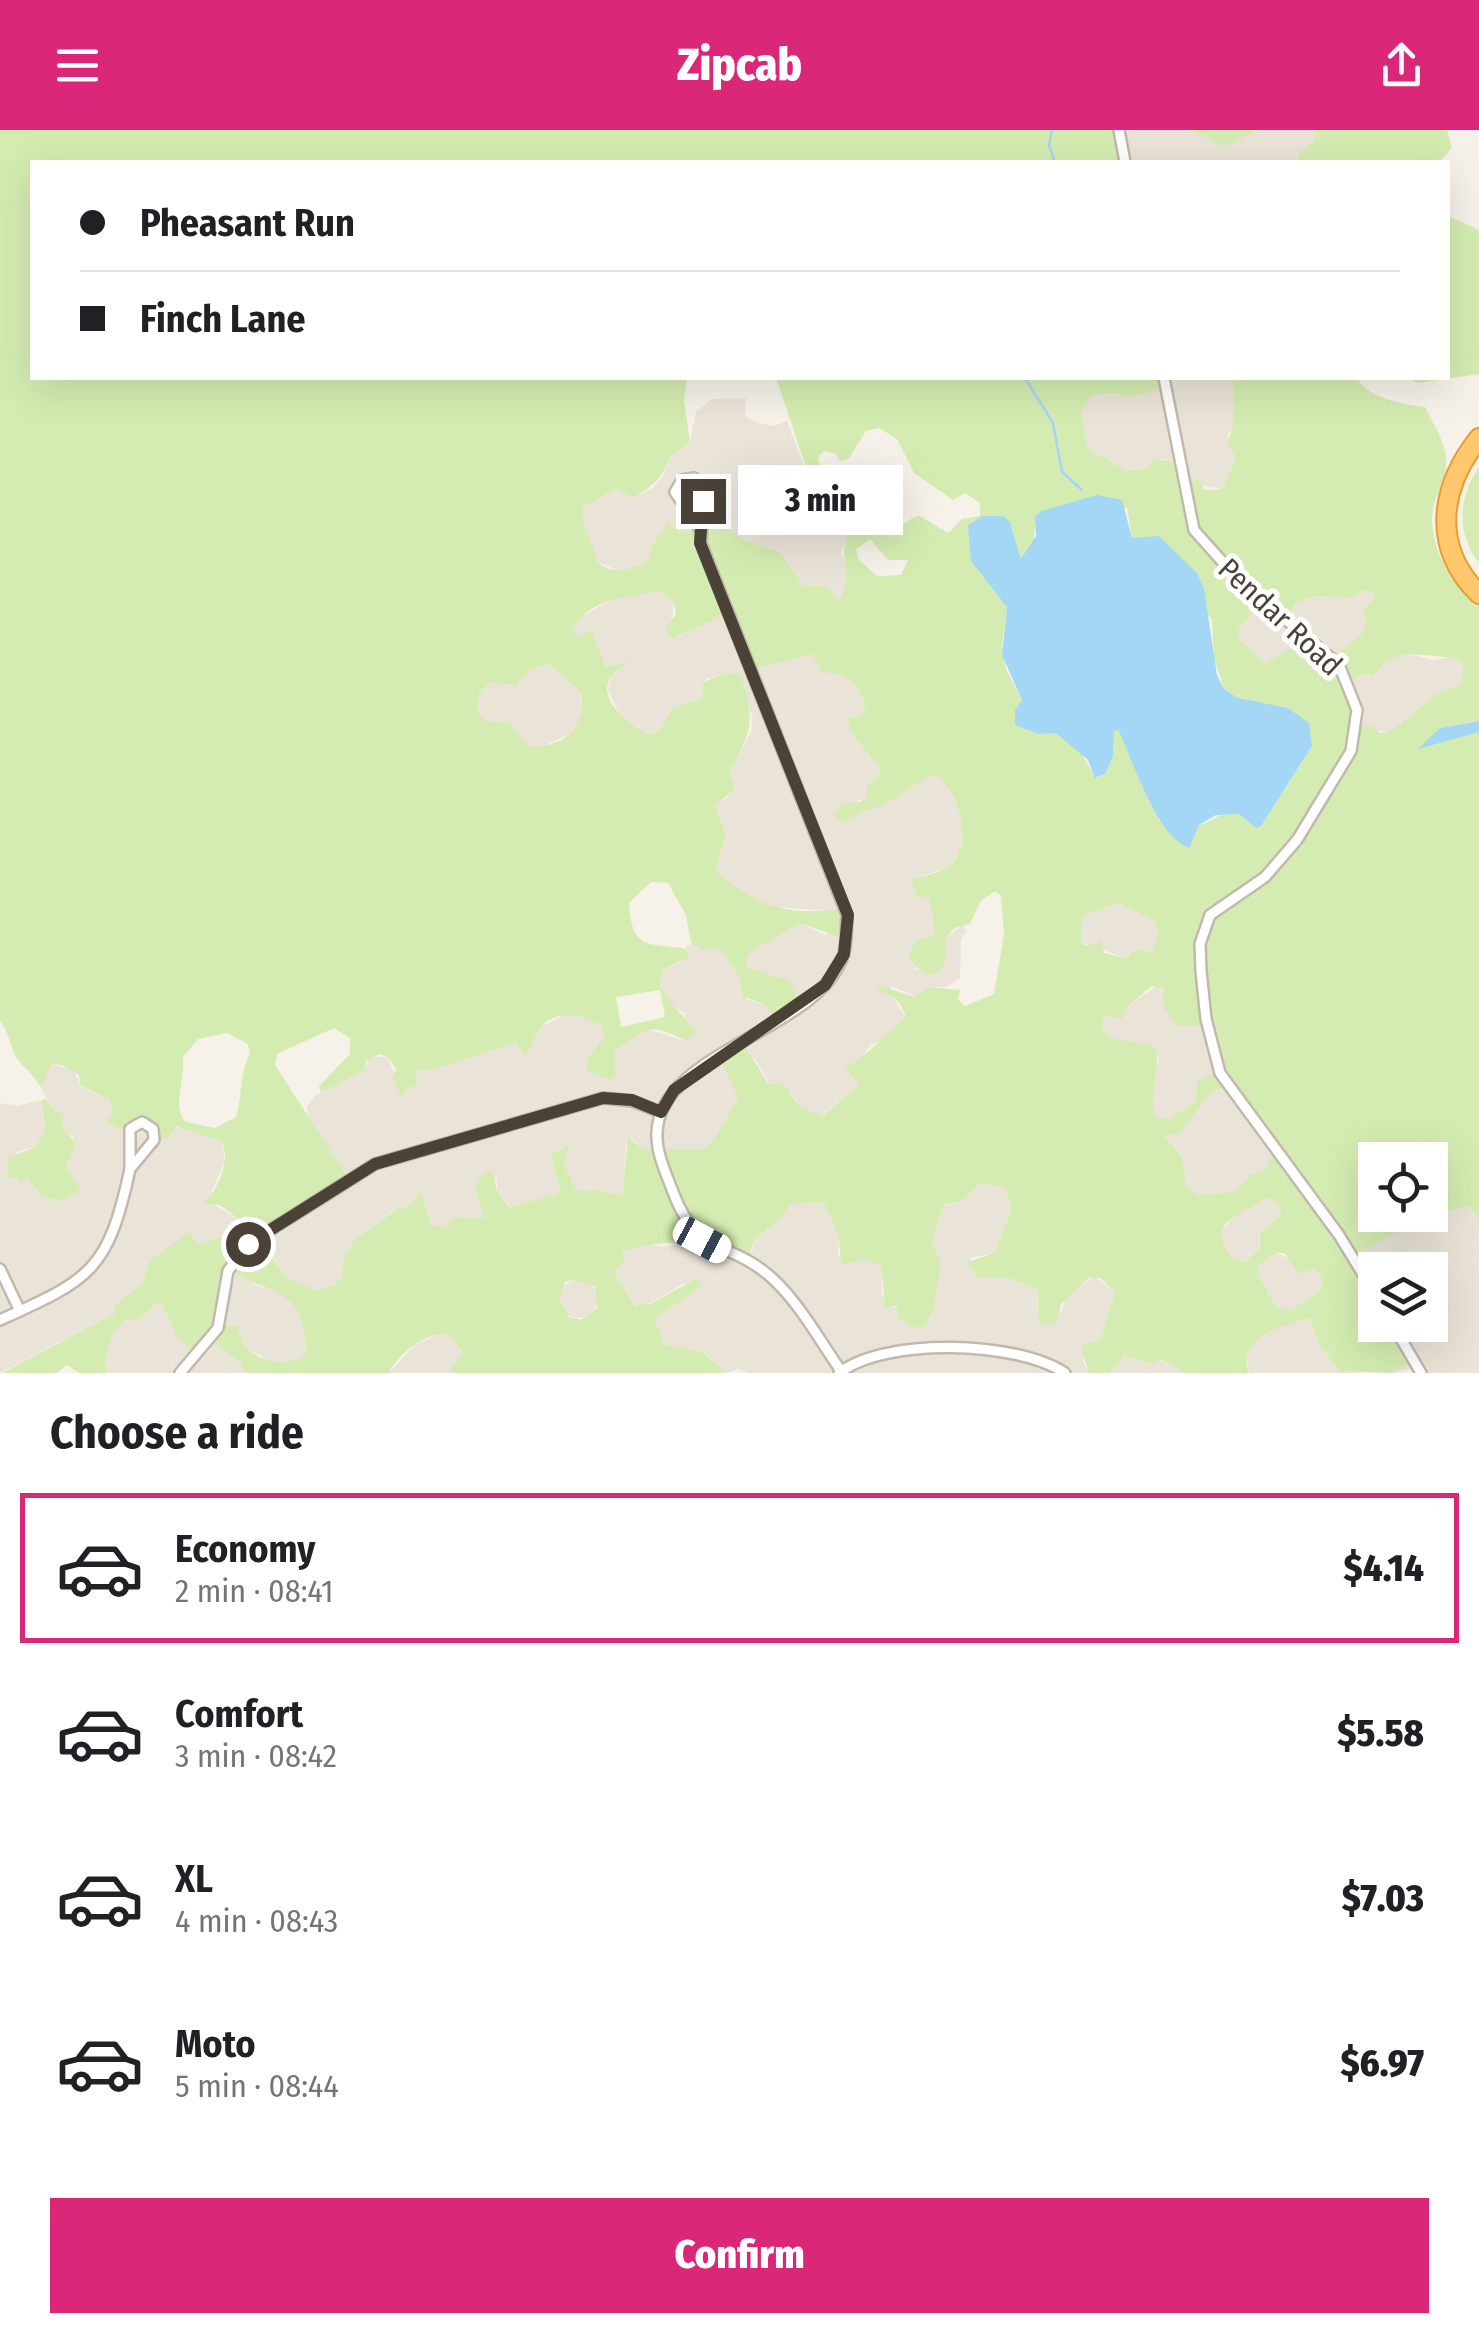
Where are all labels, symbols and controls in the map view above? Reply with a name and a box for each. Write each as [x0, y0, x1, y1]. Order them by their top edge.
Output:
icon: menu [50, 38, 105, 93]
text: Zipcab [677, 38, 802, 92]
icon: share [1374, 38, 1429, 93]
text: Pheasant Run [140, 200, 355, 246]
text: Finch Lane [140, 296, 306, 342]
callout: 3 min [738, 466, 903, 536]
route end [681, 479, 726, 524]
text: 3 min [785, 481, 856, 519]
street label: Pendar Road [1211, 551, 1349, 683]
map controls [1358, 1142, 1448, 1342]
button: locate [1358, 1142, 1448, 1232]
car [668, 1213, 736, 1267]
route start [226, 1222, 271, 1267]
button: layers [1358, 1252, 1448, 1342]
text: Choose a ride [50, 1406, 304, 1460]
icon: car [55, 1523, 145, 1613]
text: Economy [175, 1526, 315, 1572]
text: $4.14 [1344, 1545, 1424, 1591]
text: 2 min · 08:41 [175, 1572, 334, 1610]
icon: car [55, 1688, 145, 1778]
text: Comfort [175, 1691, 303, 1737]
text: $5.58 [1337, 1710, 1424, 1756]
text: 3 min · 08:42 [175, 1737, 337, 1775]
icon: car [55, 1853, 145, 1943]
text: XL [175, 1856, 213, 1902]
text: $7.03 [1342, 1875, 1424, 1921]
text: 4 min · 08:43 [175, 1902, 338, 1940]
icon: car [55, 2018, 145, 2108]
text: Moto [175, 2021, 256, 2067]
text: $6.97 [1340, 2040, 1424, 2086]
text: 5 min · 08:44 [175, 2067, 339, 2105]
button: Confirm [50, 2198, 1429, 2313]

